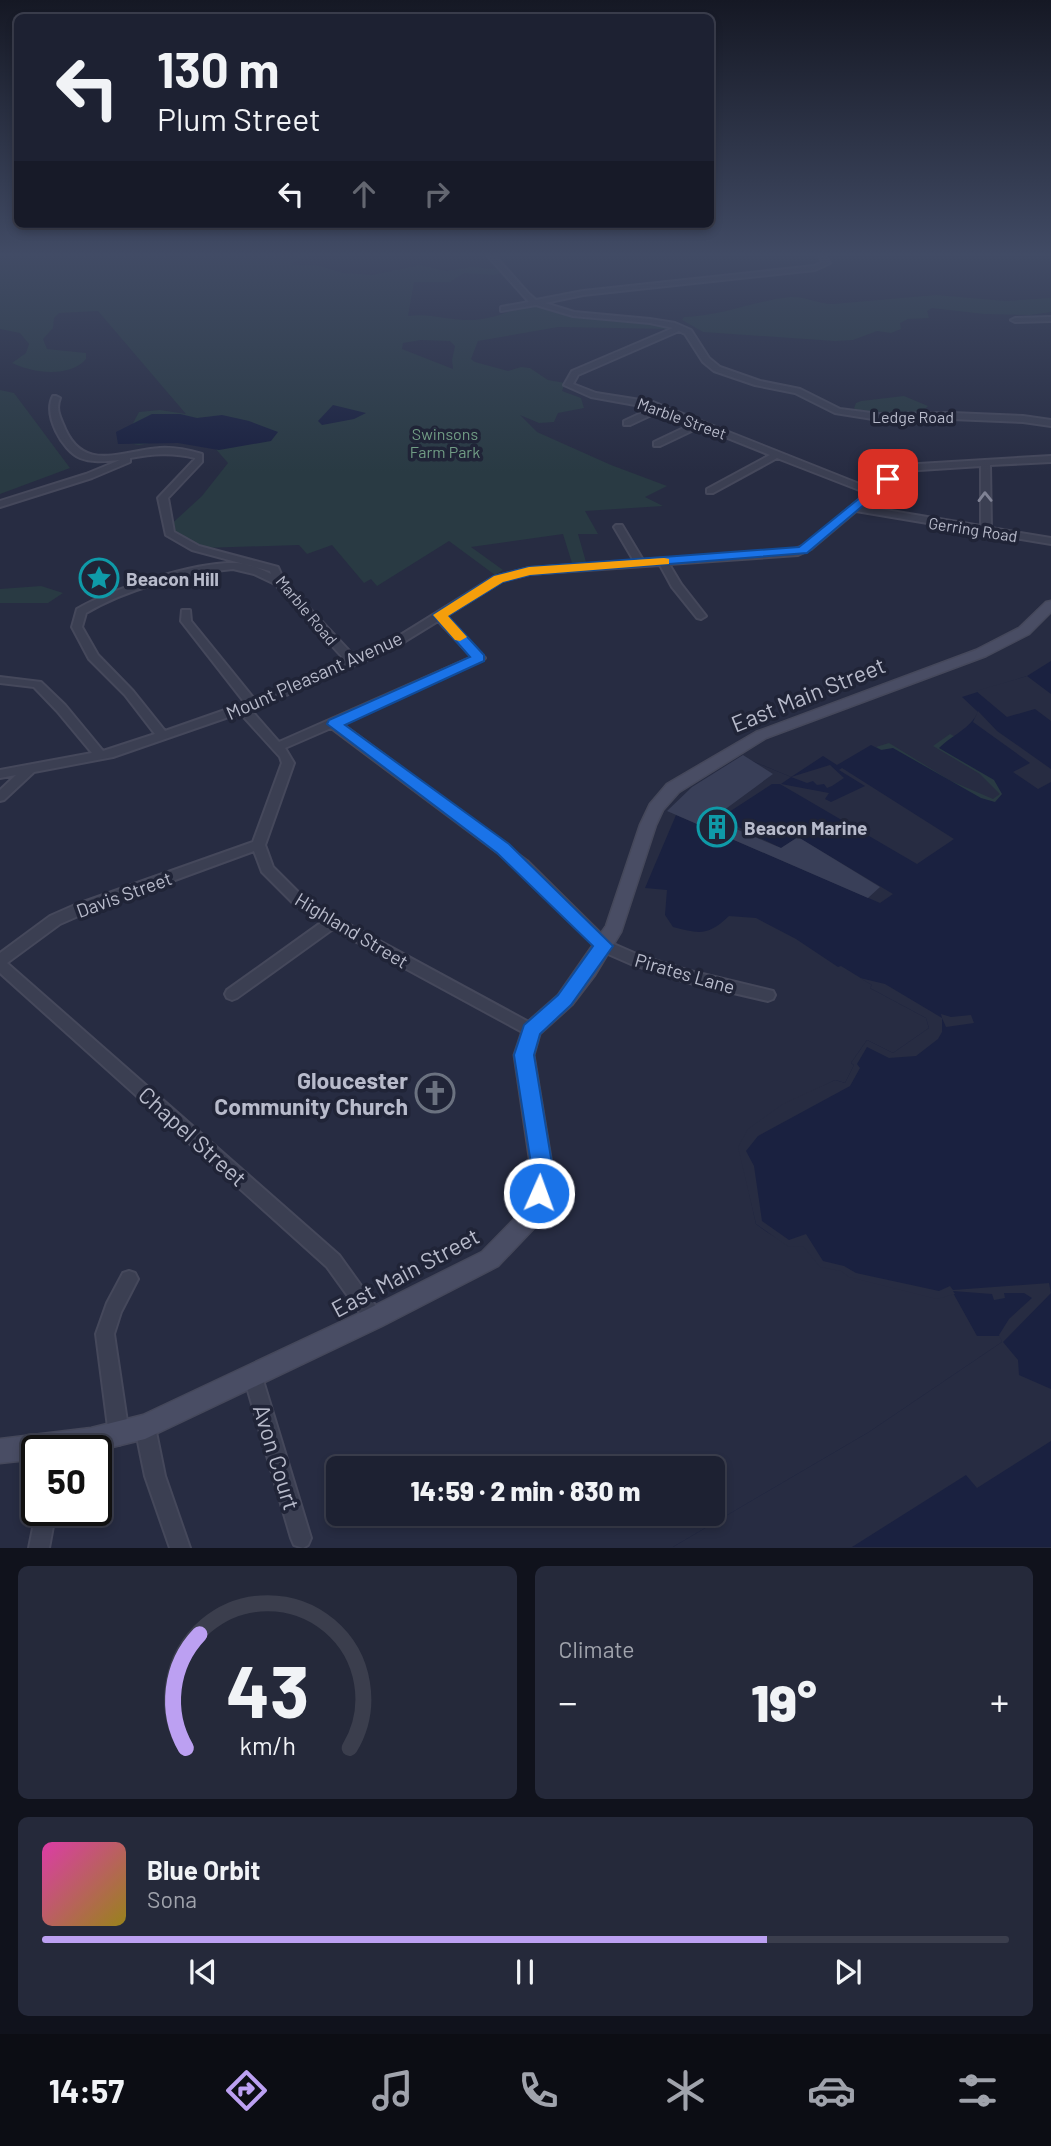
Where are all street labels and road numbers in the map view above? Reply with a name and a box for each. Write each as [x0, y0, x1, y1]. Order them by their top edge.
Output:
street label: Marble Street [635, 393, 729, 443]
street label: Ledge Road [872, 407, 954, 426]
street label: Gerring Road [927, 513, 1019, 545]
street label: Marble Road [272, 571, 342, 649]
street label: Mount Pleasant Avenue [222, 626, 406, 724]
street label: East Main Street [727, 650, 889, 738]
street label: Davis Street [73, 866, 175, 922]
street label: Highland Street [291, 887, 413, 973]
street label: Pirates Lane [632, 948, 738, 998]
street label: Chapel Street [133, 1080, 253, 1192]
street label: East Main Street [326, 1221, 484, 1323]
street label: Avon Court [248, 1401, 306, 1513]

